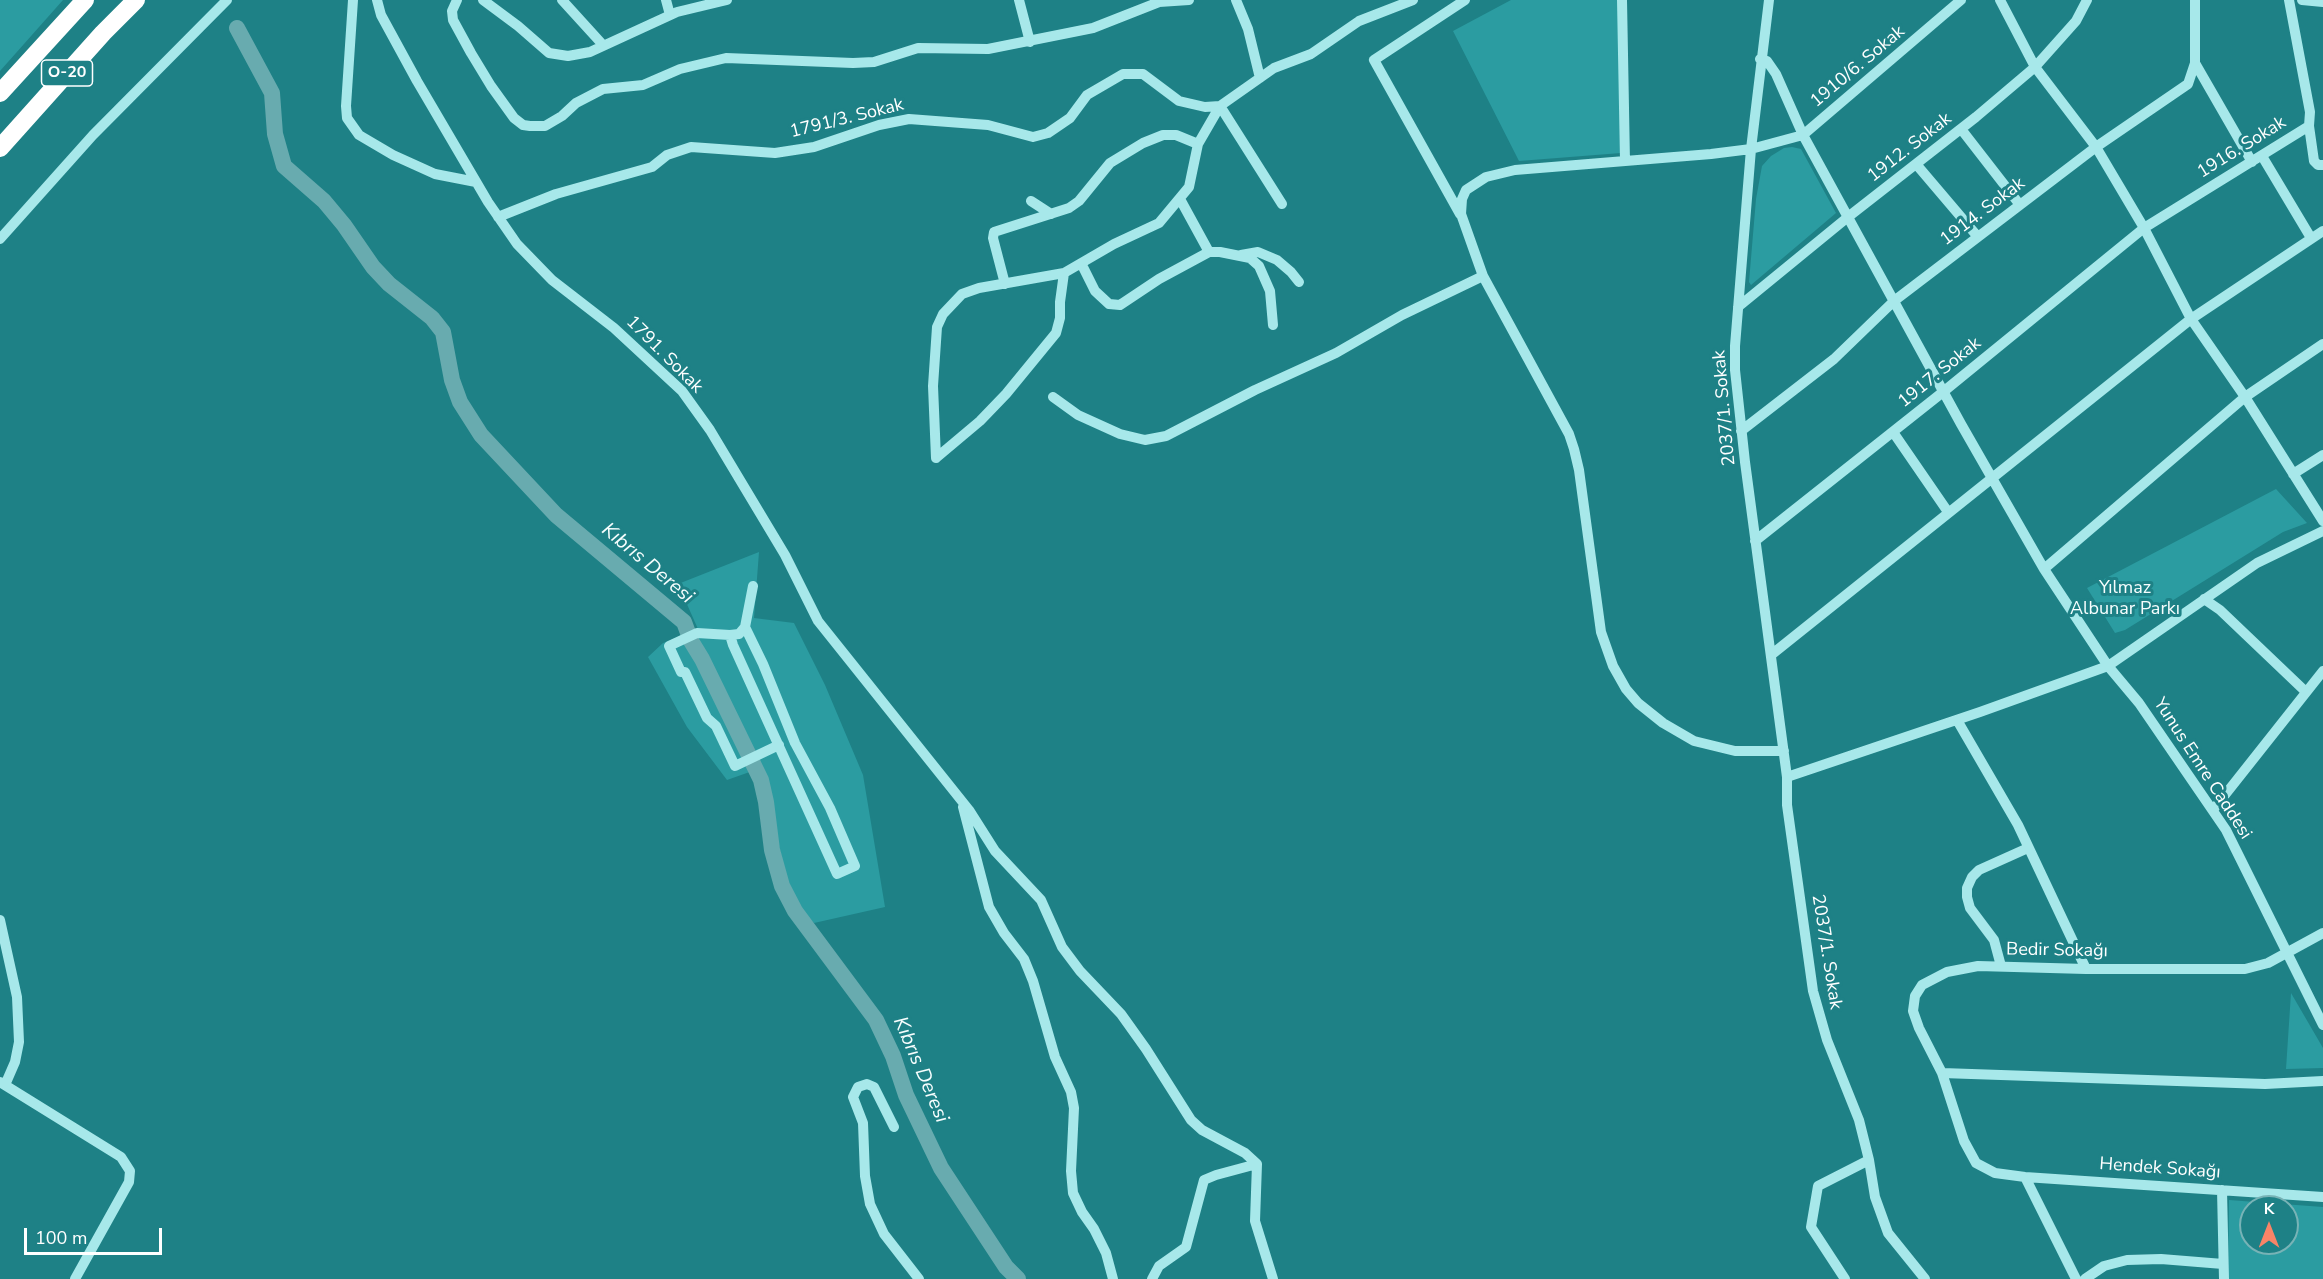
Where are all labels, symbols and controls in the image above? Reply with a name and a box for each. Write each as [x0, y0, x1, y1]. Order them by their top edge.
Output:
street label: 1910/6. Sokak [1806, 21, 1910, 113]
road number: O-20 [42, 60, 92, 86]
street label: 1791/3. Sokak [788, 94, 906, 144]
street label: 1912. Sokak [1864, 109, 1956, 187]
street label: 1916. Sokak [2194, 112, 2290, 184]
street label: 1914. Sokak [1936, 173, 2030, 251]
street label: 1791. Sokak [621, 312, 707, 398]
street label: 1917. Sokak [1894, 333, 1986, 413]
street label: 2037/1. Sokak [1709, 349, 1741, 467]
water label: Kıbrıs Deresi [596, 519, 698, 609]
park label: Yılmaz Albunar Parkı [2070, 578, 2180, 620]
street label: Yunus Emre Caddesi [2148, 694, 2256, 844]
street label: 2037/1. Sokak [1806, 893, 1846, 1011]
street label: Bedir Sokağı [2006, 939, 2108, 963]
water label: Kıbrıs Deresi [887, 1013, 953, 1127]
street label: Hendek Sokağı [2099, 1154, 2221, 1184]
north arrow [2239, 1195, 2299, 1255]
text: K [2264, 1198, 2274, 1220]
scale bar [27, 1216, 165, 1254]
text: 100 m [35, 1226, 87, 1250]

